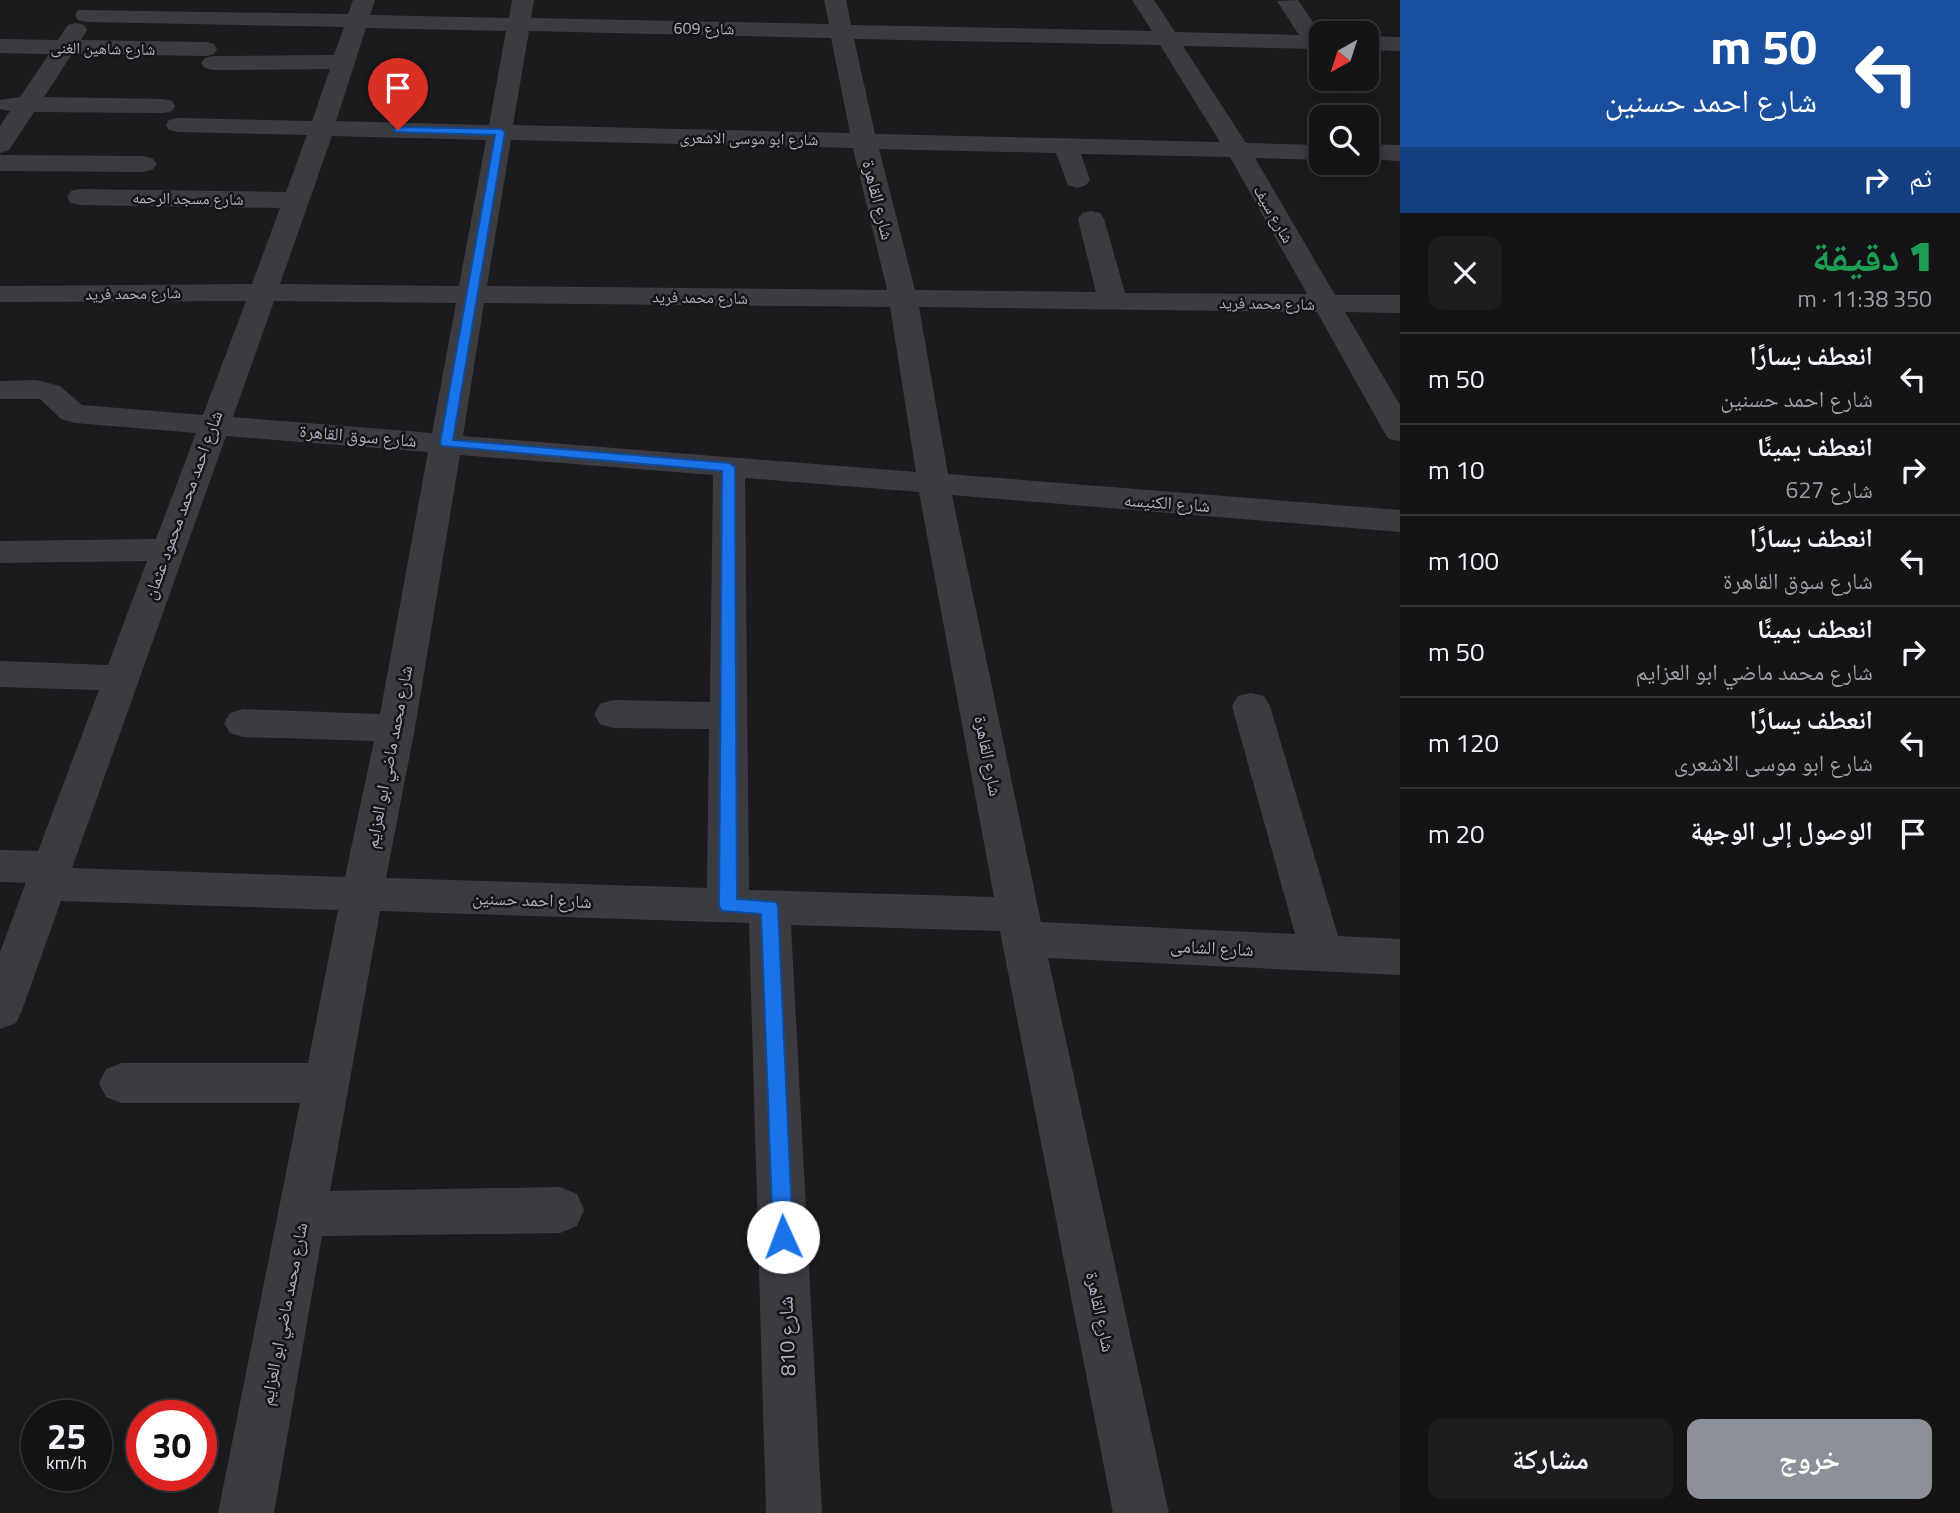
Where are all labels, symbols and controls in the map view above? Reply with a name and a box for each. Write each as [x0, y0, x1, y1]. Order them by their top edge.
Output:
text: 50 m [1710, 8, 1817, 83]
street label: شارع 609 [673, 15, 735, 41]
north arrow [1309, 21, 1379, 91]
map controls [1309, 21, 1379, 175]
icon: left [1841, 28, 1932, 119]
street label: شارع شاهين الغنى [50, 35, 156, 61]
pin [368, 58, 428, 130]
icon: arrive [379, 69, 417, 107]
text: شارع احمد حسنين [1605, 76, 1817, 124]
button: search [1309, 105, 1379, 175]
street label: شارع ابو موسى الاشعرى [680, 125, 818, 151]
street label: شارع القاهرة [856, 157, 901, 243]
text: ثم [1909, 158, 1932, 197]
icon: right [1857, 161, 1895, 199]
street label: شارع سيف [1248, 181, 1300, 247]
street label: شارع مسجد الرحمه [132, 185, 244, 211]
text: 1 دقيقة [1812, 223, 1932, 287]
button: close [1428, 236, 1502, 310]
street label: شارع محمد فريد [85, 280, 181, 306]
text: 350 m · 11:38 [1797, 281, 1932, 316]
street label: شارع محمد فريد [652, 284, 748, 310]
street label: شارع محمد فريد [1219, 290, 1315, 316]
text: انعطف يسارًا [1749, 336, 1873, 375]
text: 50 m [1428, 359, 1485, 398]
icon: left [1894, 360, 1932, 398]
text: شارع احمد حسنين [1720, 381, 1873, 416]
street label: شارع احمد محمد محمود عثمان [136, 406, 229, 603]
street label: شارع سوق القاهرة [298, 417, 418, 454]
text: انعطف يمينًا [1757, 427, 1873, 466]
text: 10 m [1428, 450, 1485, 489]
icon: right [1894, 451, 1932, 489]
text: شارع 627 [1786, 472, 1873, 507]
street label: شارع الكنيسه [1123, 486, 1211, 519]
text: انعطف يسارًا [1749, 518, 1873, 557]
text: 100 m [1428, 541, 1499, 580]
icon: left [1894, 542, 1932, 580]
text: شارع سوق القاهرة [1723, 563, 1873, 598]
text: انعطف يمينًا [1757, 609, 1873, 648]
text: 50 m [1428, 632, 1485, 671]
icon: right [1894, 633, 1932, 671]
text: شارع محمد ماضي ابو العزايم [1635, 654, 1873, 689]
street label: شارع محمد ماضي ابو العزايم [358, 663, 421, 851]
text: انعطف يسارًا [1749, 700, 1873, 739]
street label: شارع القاهرة [967, 713, 1010, 799]
text: 120 m [1428, 723, 1499, 762]
icon: left [1894, 724, 1932, 762]
text: شارع ابو موسى الاشعرى [1674, 745, 1873, 780]
text: الوصول إلى الوجهة [1691, 811, 1873, 850]
text: 20 m [1428, 814, 1485, 853]
icon: arrive [1894, 815, 1932, 853]
street label: شارع احمد حسنين [472, 884, 592, 915]
street label: شارع الشامى [1170, 932, 1254, 963]
position arrow [746, 1200, 820, 1274]
street label: شارع محمد ماضي ابو العزايم [253, 1220, 316, 1408]
street label: شارع القاهرة [1079, 1269, 1122, 1355]
street label: شارع 810 [769, 1296, 803, 1376]
speed limit sign: 30 [126, 1400, 217, 1491]
text: 25 [47, 1409, 86, 1463]
button: مشاركة [1428, 1419, 1673, 1499]
button: خروج [1687, 1419, 1932, 1499]
text: km/h [46, 1449, 87, 1476]

